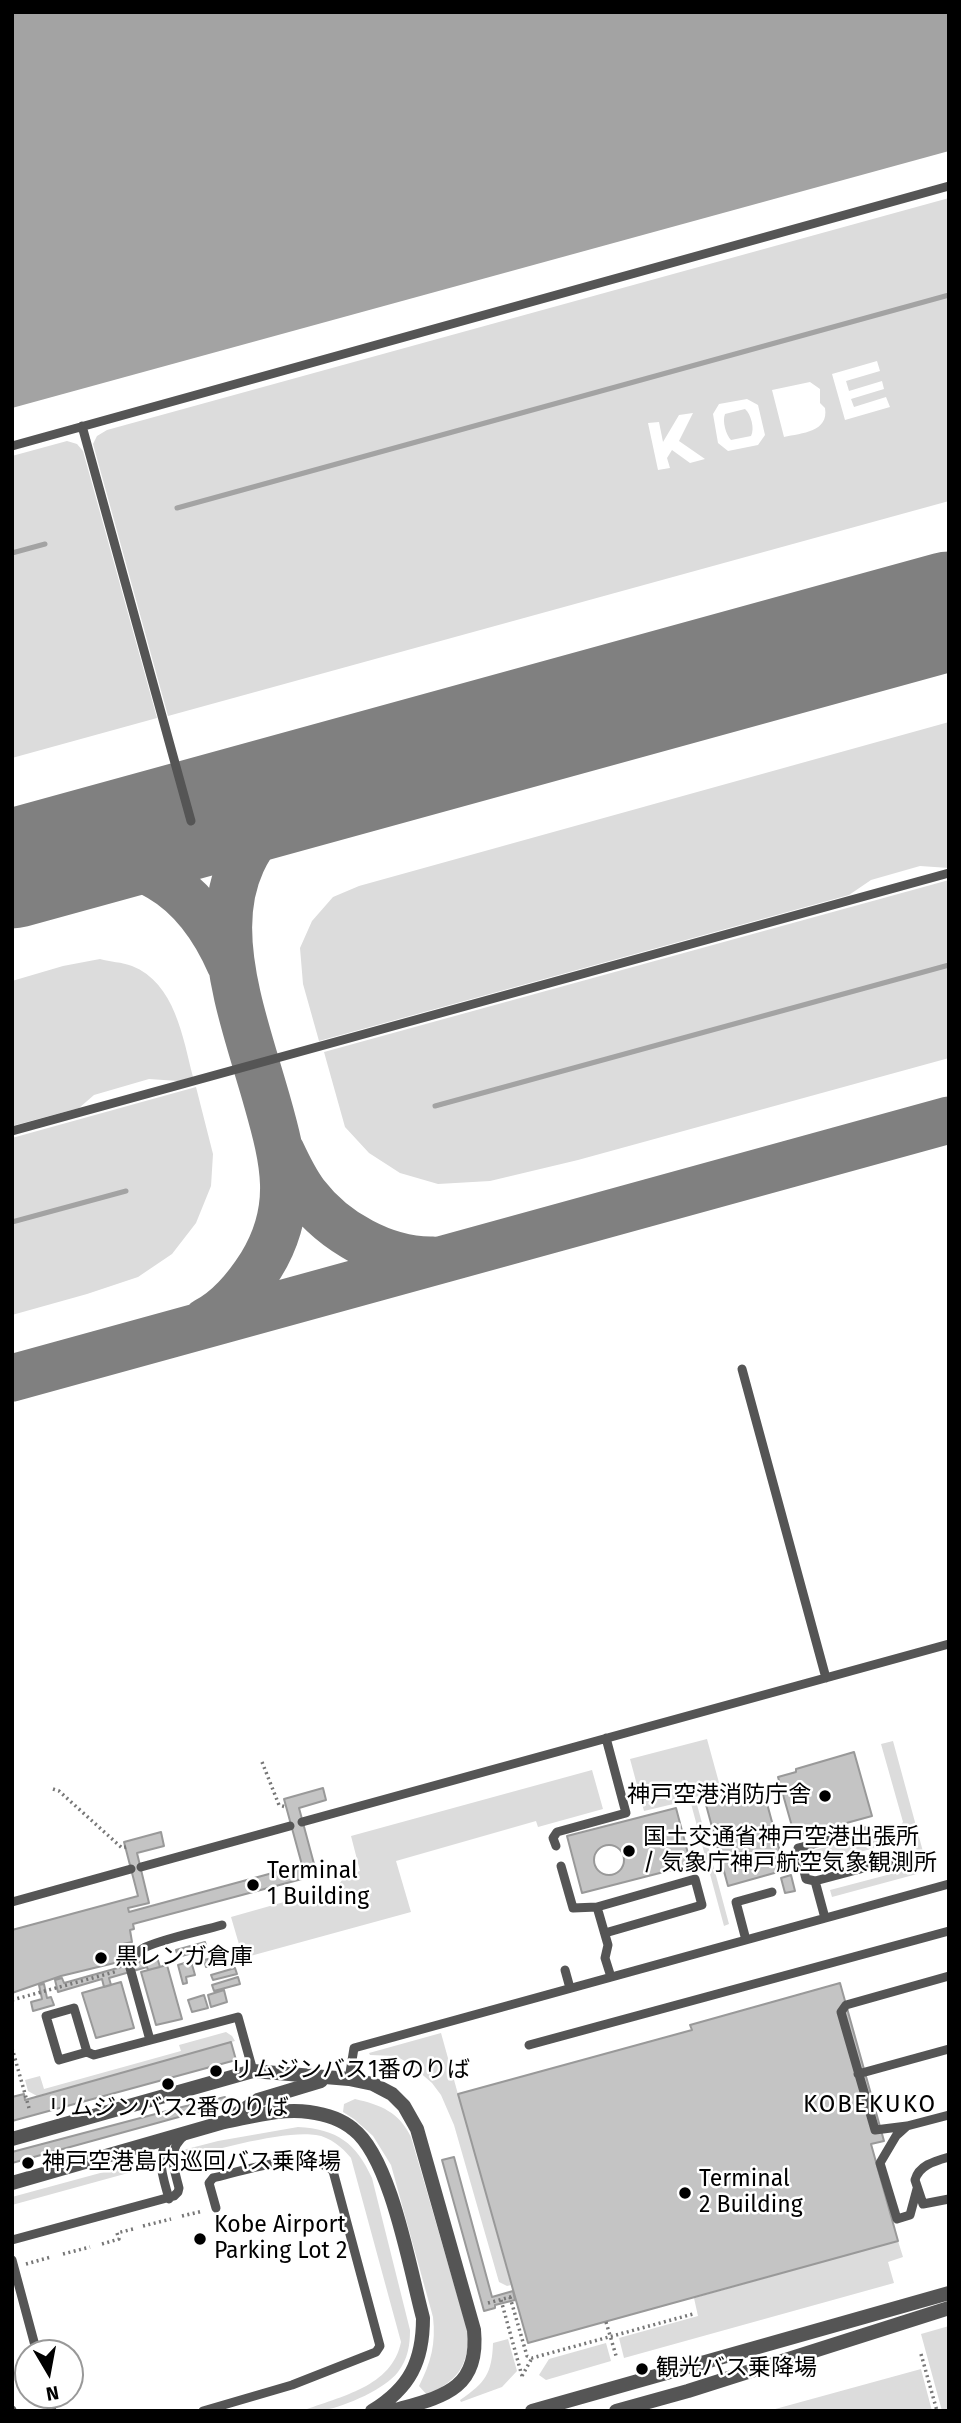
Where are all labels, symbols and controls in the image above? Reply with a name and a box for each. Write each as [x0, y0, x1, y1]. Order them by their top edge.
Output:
place label: 神戸空港消防庁舎 [627, 1782, 811, 1810]
marker: 神戸空港消防庁舎 [817, 1788, 833, 1804]
place label: 国土交通省神戸空港出張所 / 気象庁神戸航空気象観測所 [643, 1824, 937, 1878]
marker: 国土交通省神戸空港出張所 / 気象庁神戸航空気象観測所 [621, 1843, 637, 1859]
place label: Terminal 1 Building [267, 1858, 369, 1912]
marker: Terminal 1 Building [245, 1877, 261, 1893]
place label: 黒レンガ倉庫 [115, 1944, 253, 1972]
marker: 黒レンガ倉庫 [93, 1950, 109, 1966]
place label: リムジンバス1番のりば [230, 2057, 470, 2085]
marker: リムジンバス1番のりば [208, 2063, 224, 2079]
marker: リムジンバス2番のりば [160, 2076, 176, 2092]
district label: KOBEKUKO [804, 2091, 936, 2119]
place label: リムジンバス2番のりば [47, 2095, 289, 2123]
place label: 神戸空港島内巡回バス乗降場 [42, 2149, 341, 2177]
marker: 神戸空港島内巡回バス乗降場 [20, 2155, 36, 2171]
place label: Terminal 2 Building [699, 2166, 803, 2220]
marker: Terminal 2 Building [677, 2185, 693, 2201]
place label: Kobe Airport Parking Lot 2 [214, 2212, 347, 2266]
marker: Kobe Airport Parking Lot 2 [192, 2231, 208, 2247]
north arrow [14, 2339, 84, 2409]
place label: 観光バス乗降場 [656, 2355, 817, 2383]
marker: 観光バス乗降場 [634, 2361, 650, 2377]
text: N [44, 2381, 61, 2406]

